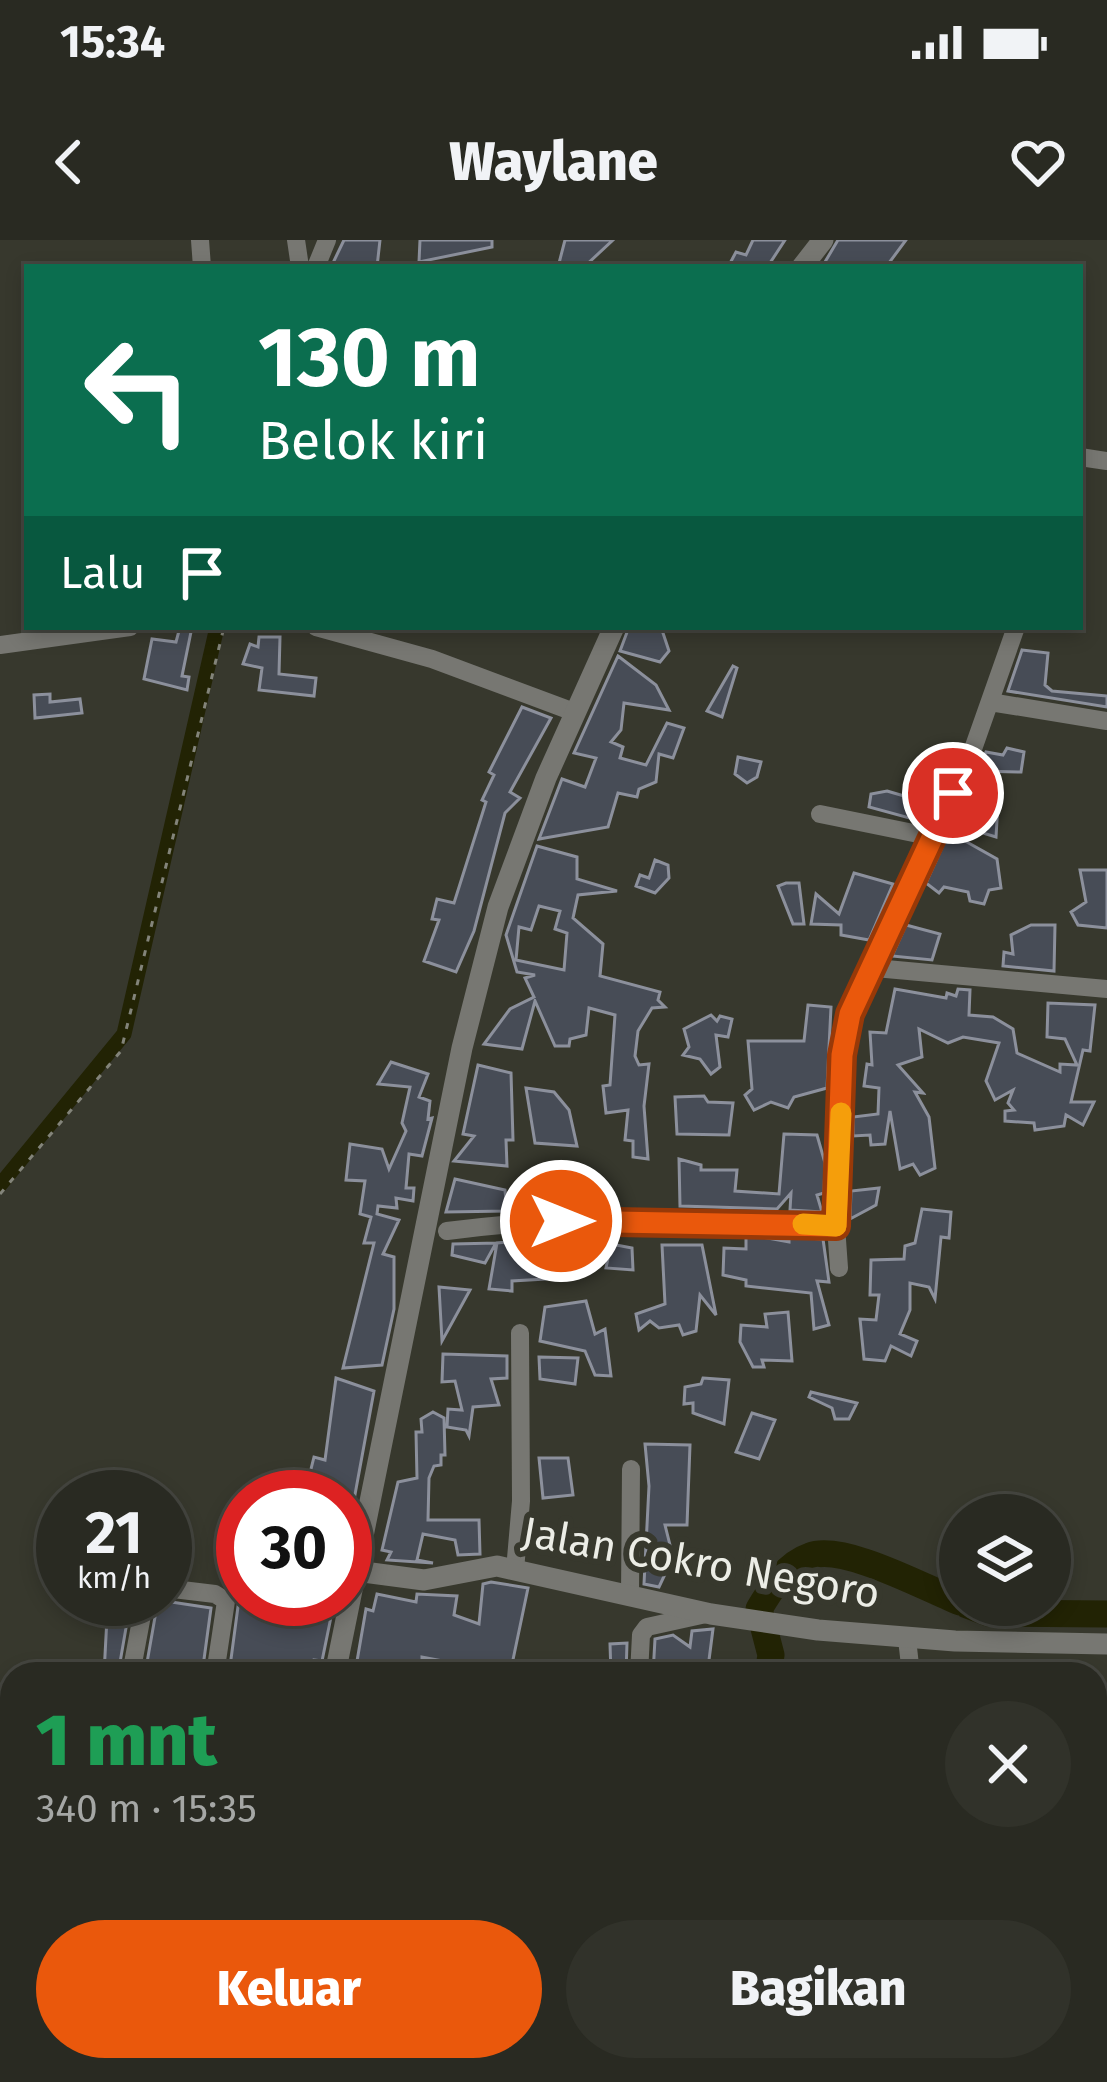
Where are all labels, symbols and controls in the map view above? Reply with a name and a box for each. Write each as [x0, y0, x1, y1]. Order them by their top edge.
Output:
text: 15:34 [60, 15, 165, 69]
icon: back [36, 129, 102, 195]
icon: heart [1005, 129, 1071, 195]
text: Waylane [449, 130, 658, 194]
text: 130 m [258, 307, 481, 408]
icon: left [60, 312, 216, 468]
text: Belok kiri [258, 409, 488, 473]
icon: arrive [169, 540, 235, 606]
text: Lalu [60, 546, 145, 600]
pin [902, 742, 1004, 844]
icon: arrive [920, 760, 986, 826]
position arrow [498, 1158, 624, 1284]
speed limit sign: 30 [216, 1470, 372, 1626]
map controls [939, 1494, 1071, 1626]
button: layers [939, 1494, 1071, 1626]
text: 21 [85, 1497, 143, 1569]
street label: Jalan Cokro Negoro [518, 1507, 884, 1619]
text: km/h [77, 1560, 151, 1596]
text: 1 mnt [36, 1698, 217, 1784]
button: close [945, 1701, 1071, 1827]
text: 340 m · 15:35 [36, 1786, 257, 1832]
button: Keluar [36, 1920, 542, 2058]
button: Bagikan [566, 1920, 1071, 2058]

